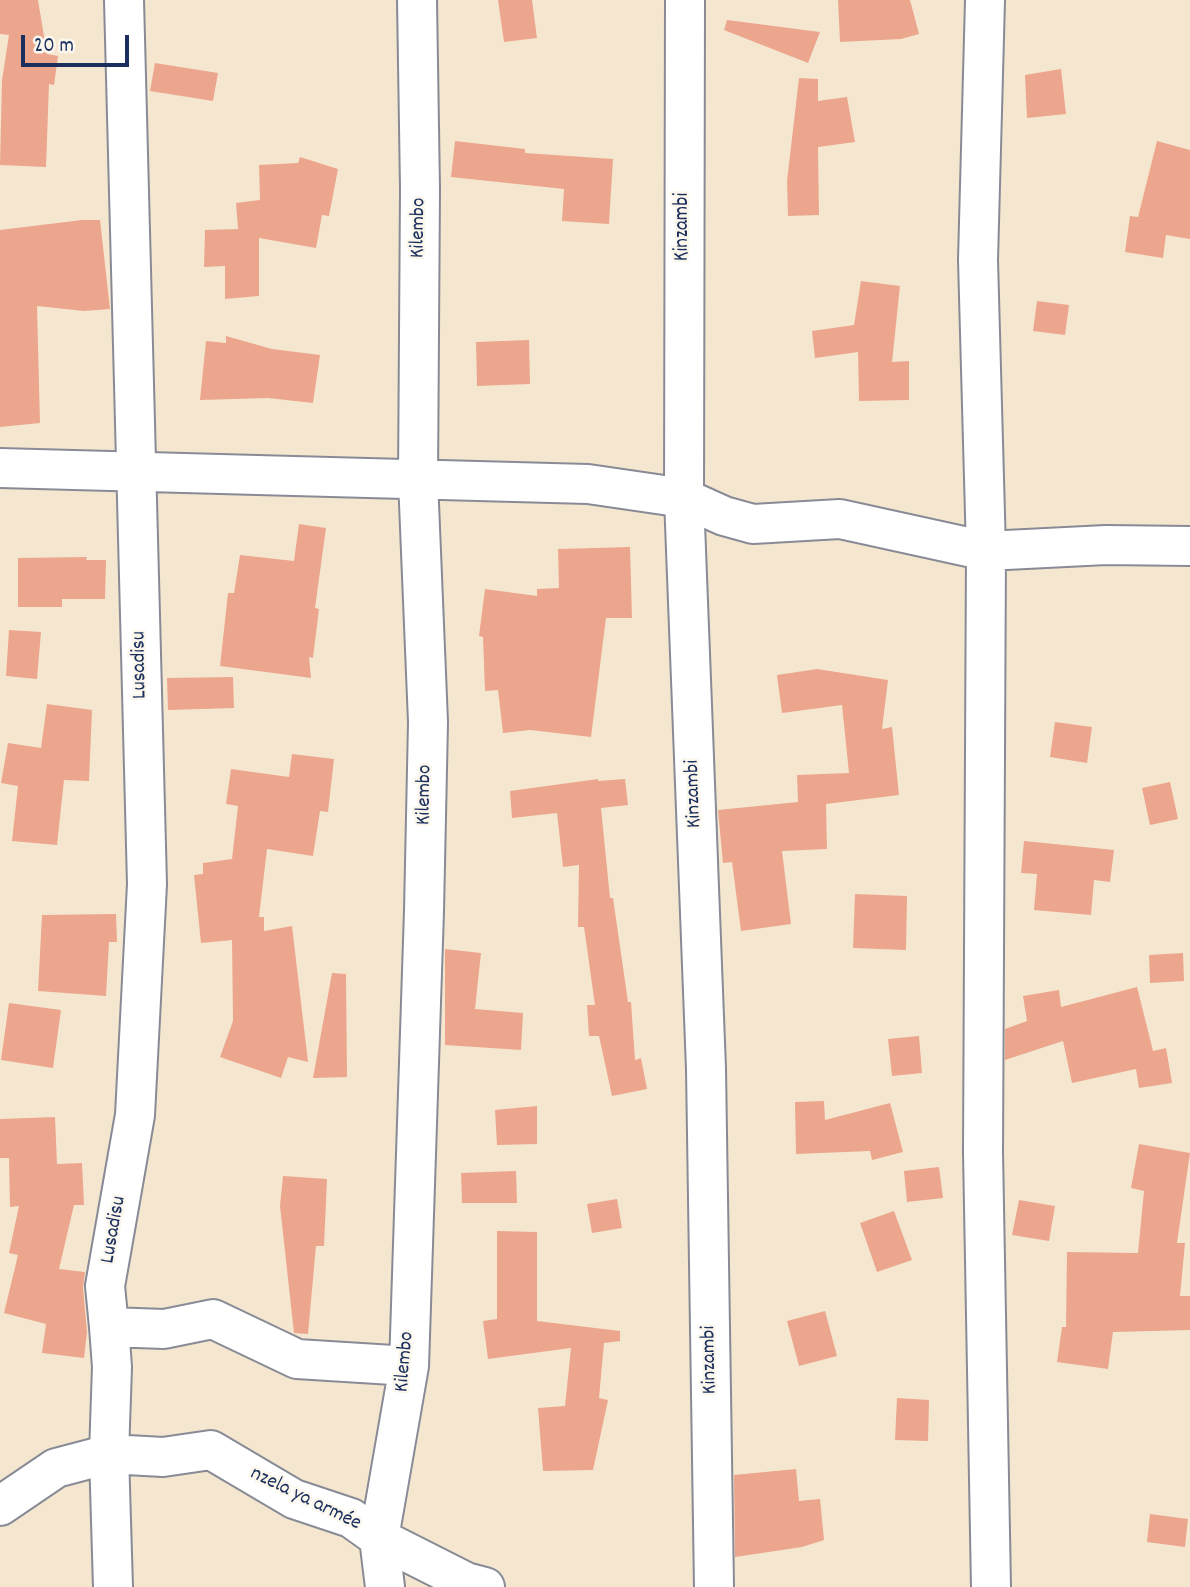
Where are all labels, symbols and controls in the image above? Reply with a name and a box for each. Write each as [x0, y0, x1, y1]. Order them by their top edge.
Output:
scale bar [24, 21, 133, 65]
text: 20 m [34, 32, 74, 62]
street label: Kinzambi [671, 193, 697, 261]
street label: Kilembo [407, 197, 433, 259]
street label: Lusadisu [128, 631, 154, 699]
street label: Kinzambi [681, 759, 709, 829]
street label: Kilembo [413, 764, 439, 826]
street label: Lusadisu [97, 1194, 133, 1266]
street label: Kinzambi [698, 1326, 724, 1394]
street label: Kilembo [391, 1331, 421, 1393]
street label: nzela ya armée [246, 1462, 364, 1538]

